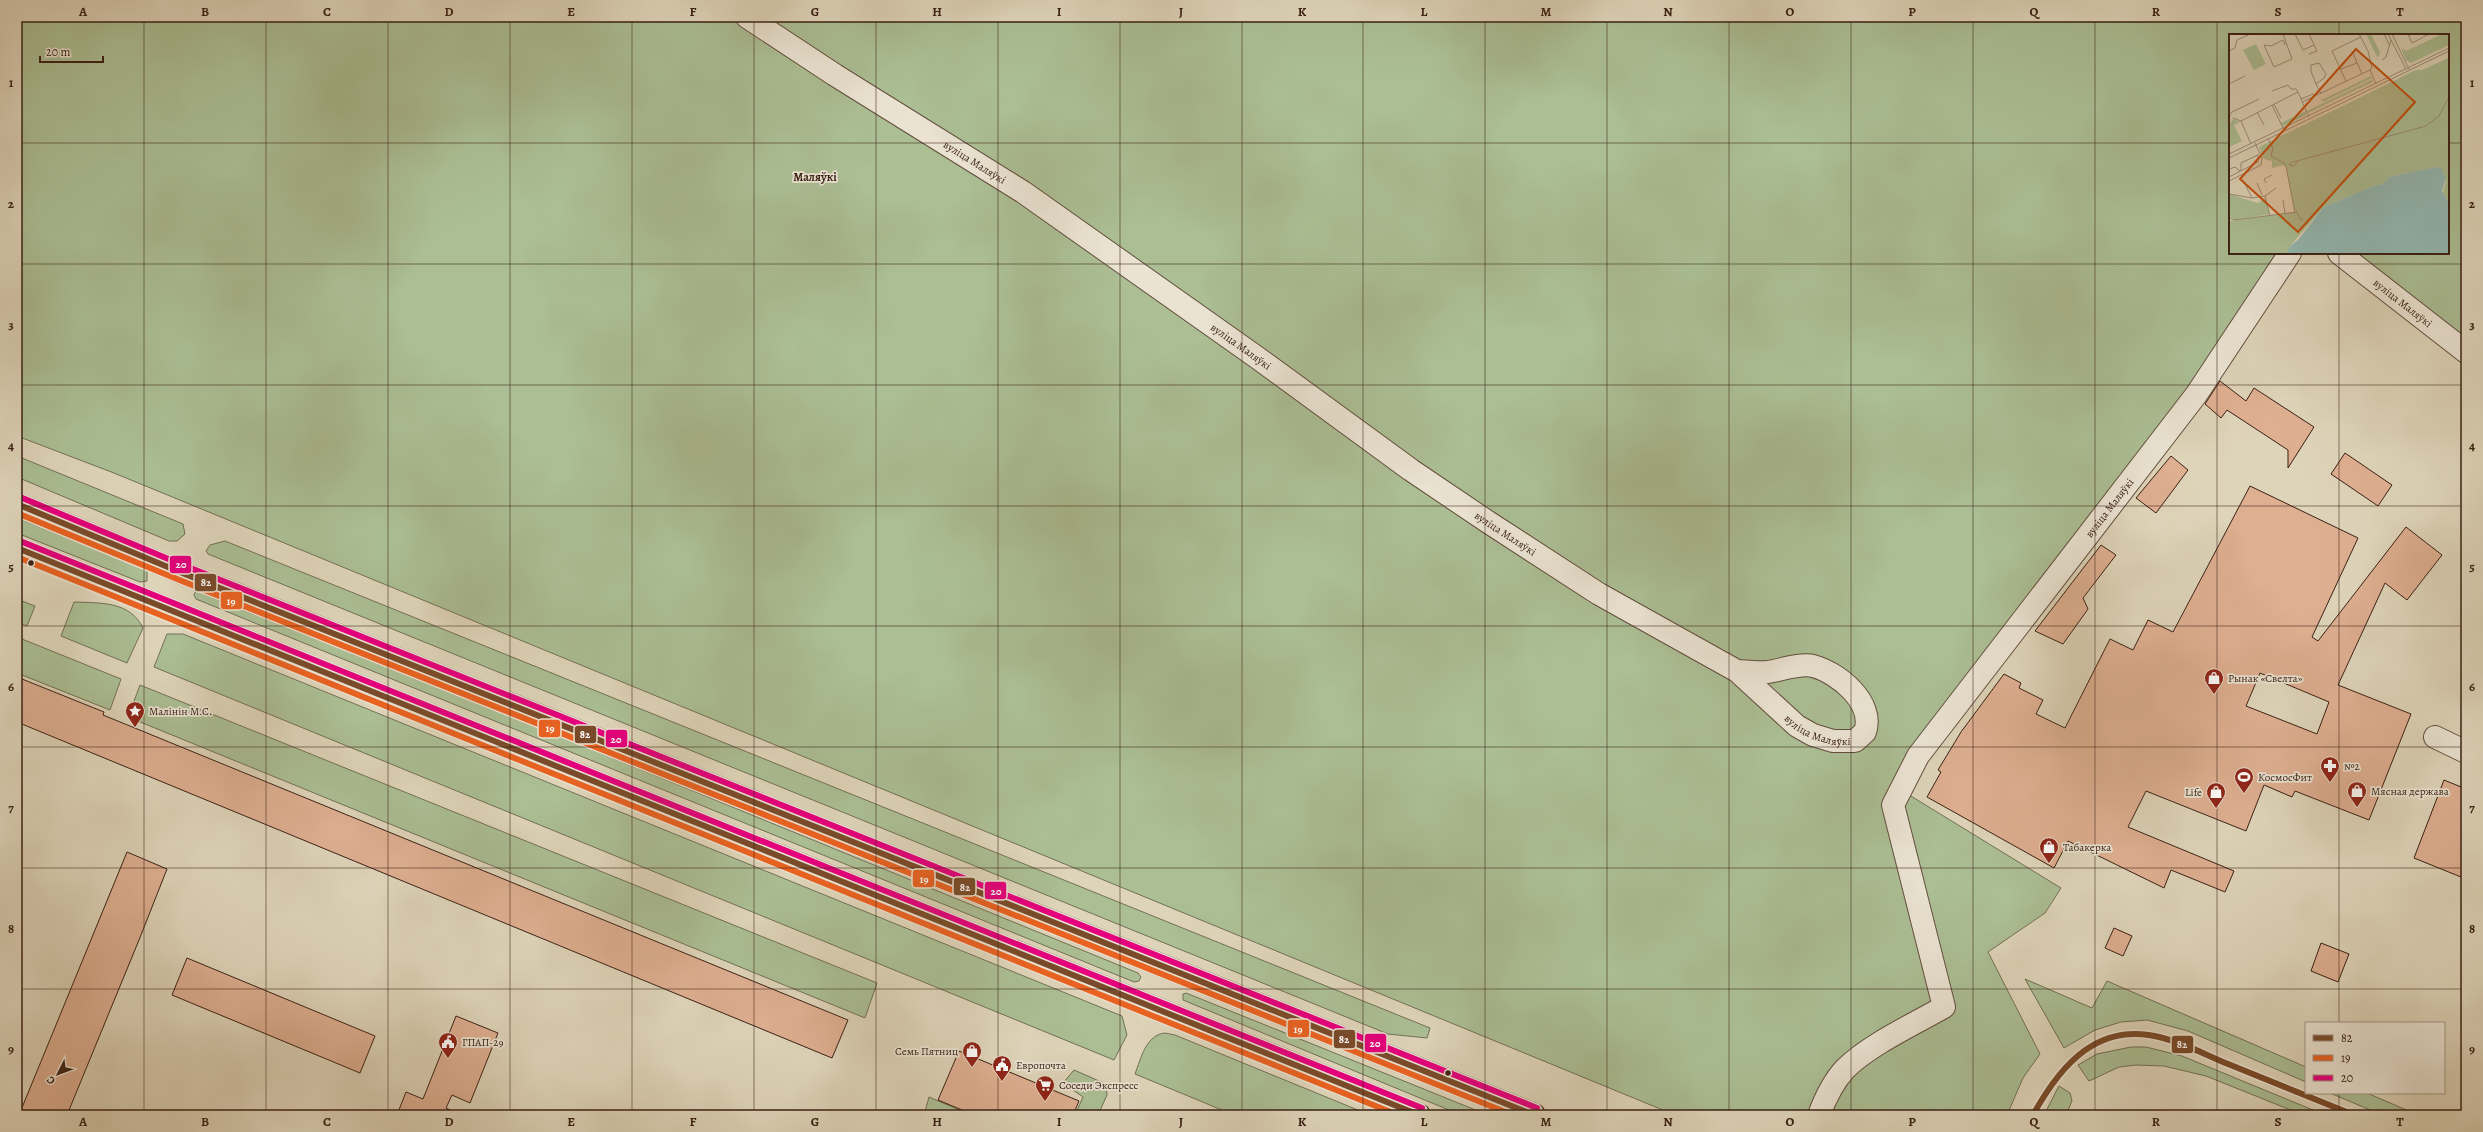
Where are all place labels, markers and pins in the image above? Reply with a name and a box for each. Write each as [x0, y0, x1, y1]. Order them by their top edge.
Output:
unlabelled marker [26, 558, 36, 568]
shop icon: Рынак «Свелта» [2203, 667, 2225, 695]
place label: Рынак «Свелта» [2228, 671, 2303, 686]
place icon: Малінін М.С. [124, 700, 146, 728]
place label: Малінін М.С. [149, 704, 212, 719]
pharmacy icon: №2 [2319, 755, 2341, 783]
place label: №2 [2344, 759, 2360, 774]
sports icon: КосмосФит [2233, 766, 2255, 794]
place label: КосмосФит [2258, 770, 2312, 785]
shop icon: Мясная держава [2346, 780, 2368, 808]
shop icon: Life [2205, 781, 2227, 809]
place label: Мясная держава [2371, 784, 2450, 799]
place label: Life [2185, 785, 2202, 800]
shop icon: Табакерка [2038, 836, 2060, 864]
place label: Табакерка [2063, 840, 2112, 855]
public building icon: ГПАП-29 [437, 1031, 459, 1059]
place label: ГПАП-29 [462, 1035, 503, 1050]
shop icon: Семь Пятниц [961, 1040, 983, 1068]
place label: Семь Пятниц [895, 1044, 958, 1059]
public building icon: Европочта [991, 1054, 1013, 1082]
place label: Европочта [1016, 1058, 1067, 1073]
unlabelled marker [1443, 1068, 1453, 1078]
supermarket icon: Соседи Экспресс [1034, 1074, 1056, 1102]
place label: Соседи Экспресс [1059, 1078, 1139, 1093]

